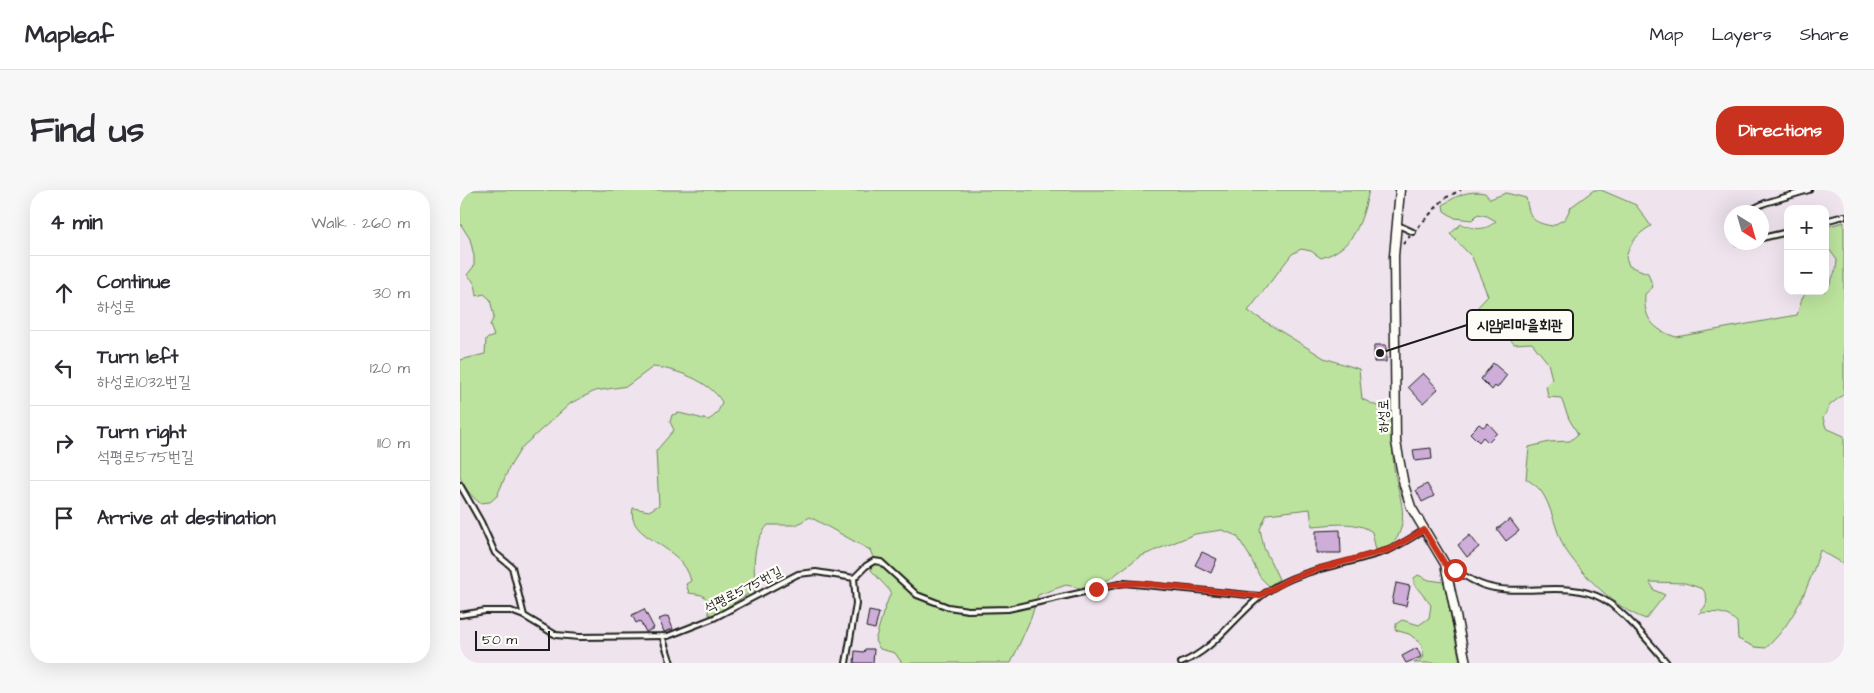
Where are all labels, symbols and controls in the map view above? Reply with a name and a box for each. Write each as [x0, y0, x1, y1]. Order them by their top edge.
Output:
text: Mapleaf [25, 18, 114, 52]
text: Map [1649, 22, 1683, 47]
text: Layers [1711, 22, 1772, 47]
text: Share [1800, 22, 1849, 47]
text: Find us [30, 106, 144, 155]
button: Directions [1716, 106, 1844, 155]
north arrow [1724, 205, 1769, 250]
map controls [1784, 205, 1829, 295]
button: + [1784, 205, 1829, 250]
text: 4 min [50, 208, 103, 237]
text: Walk · 260 m [311, 212, 410, 234]
button: − [1784, 250, 1829, 295]
text: Continue [97, 269, 171, 296]
icon: ahead [50, 279, 78, 307]
text: 30 m [373, 282, 410, 304]
text: 하성로 [97, 296, 136, 318]
callout: 시암1리마을회관 [1467, 310, 1573, 340]
text: 시암1리마을회관 [1477, 315, 1563, 336]
text: Turn left [97, 344, 178, 371]
icon: left [50, 354, 78, 382]
text: 120 m [370, 357, 410, 379]
text: 하성로1032번길 [97, 371, 191, 393]
street label: 하성로 [1374, 399, 1394, 433]
text: Turn right [97, 419, 186, 446]
icon: right [50, 429, 78, 457]
text: 110 m [377, 432, 410, 454]
text: 석평로575번길 [97, 446, 194, 468]
icon: arrive [50, 504, 78, 532]
text: Arrive at destination [97, 505, 276, 532]
route start [1444, 559, 1467, 582]
street label: 석평로575번길 [701, 561, 786, 618]
route end [1085, 578, 1108, 601]
scale bar [475, 628, 550, 651]
text: 50 m [482, 630, 517, 650]

